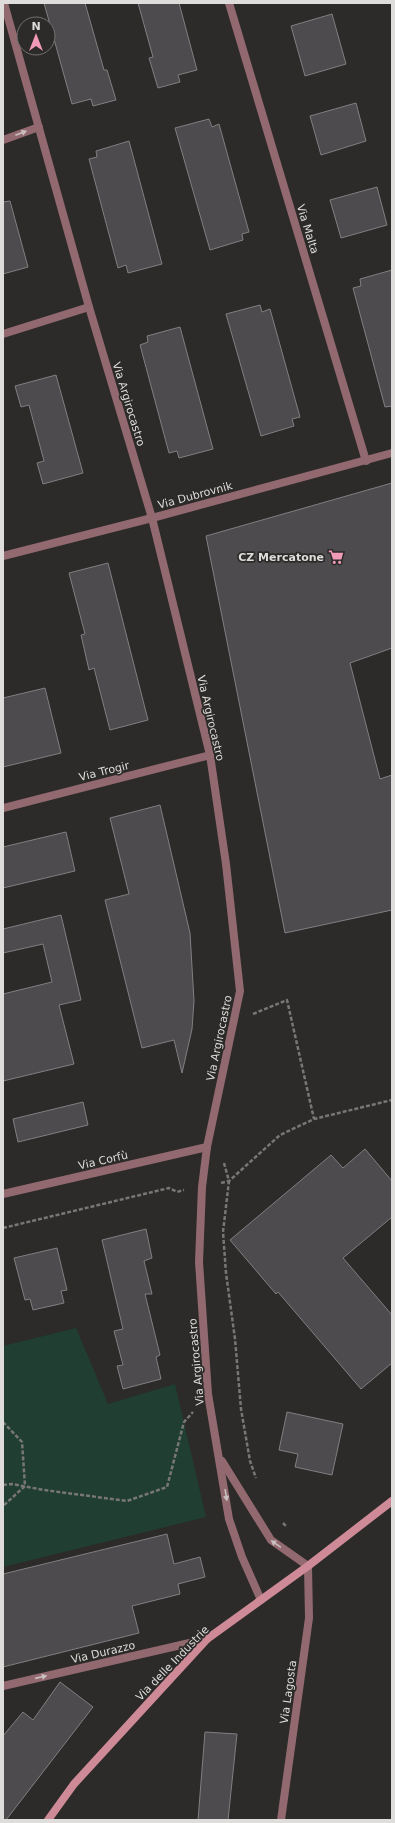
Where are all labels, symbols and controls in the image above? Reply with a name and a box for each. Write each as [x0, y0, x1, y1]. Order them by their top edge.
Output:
north arrow [16, 16, 56, 56]
text: N [31, 20, 41, 33]
one-way arrow [16, 130, 28, 136]
street label: Via Malta [294, 203, 321, 255]
street label: Via Argirocastro [110, 360, 148, 448]
street label: Via Dubrovnik [156, 479, 235, 512]
supermarket icon: CZ Mercatone [327, 548, 345, 566]
place label: CZ Mercatone [238, 551, 324, 564]
street label: Via Argirocastro [194, 674, 227, 762]
street label: Via Trogir [78, 759, 131, 784]
street label: Via Argirocastro [204, 994, 235, 1082]
street label: Via Corfù [77, 1148, 129, 1172]
street label: Via Argirocastro [186, 1318, 207, 1406]
one-way arrow [223, 1489, 229, 1501]
one-way arrow [271, 1540, 281, 1548]
street label: Via delle Industrie [133, 1623, 212, 1704]
street label: Via Durazzo [70, 1639, 137, 1666]
street label: Via Lagosta [278, 1659, 299, 1725]
one-way arrow [35, 1674, 47, 1680]

